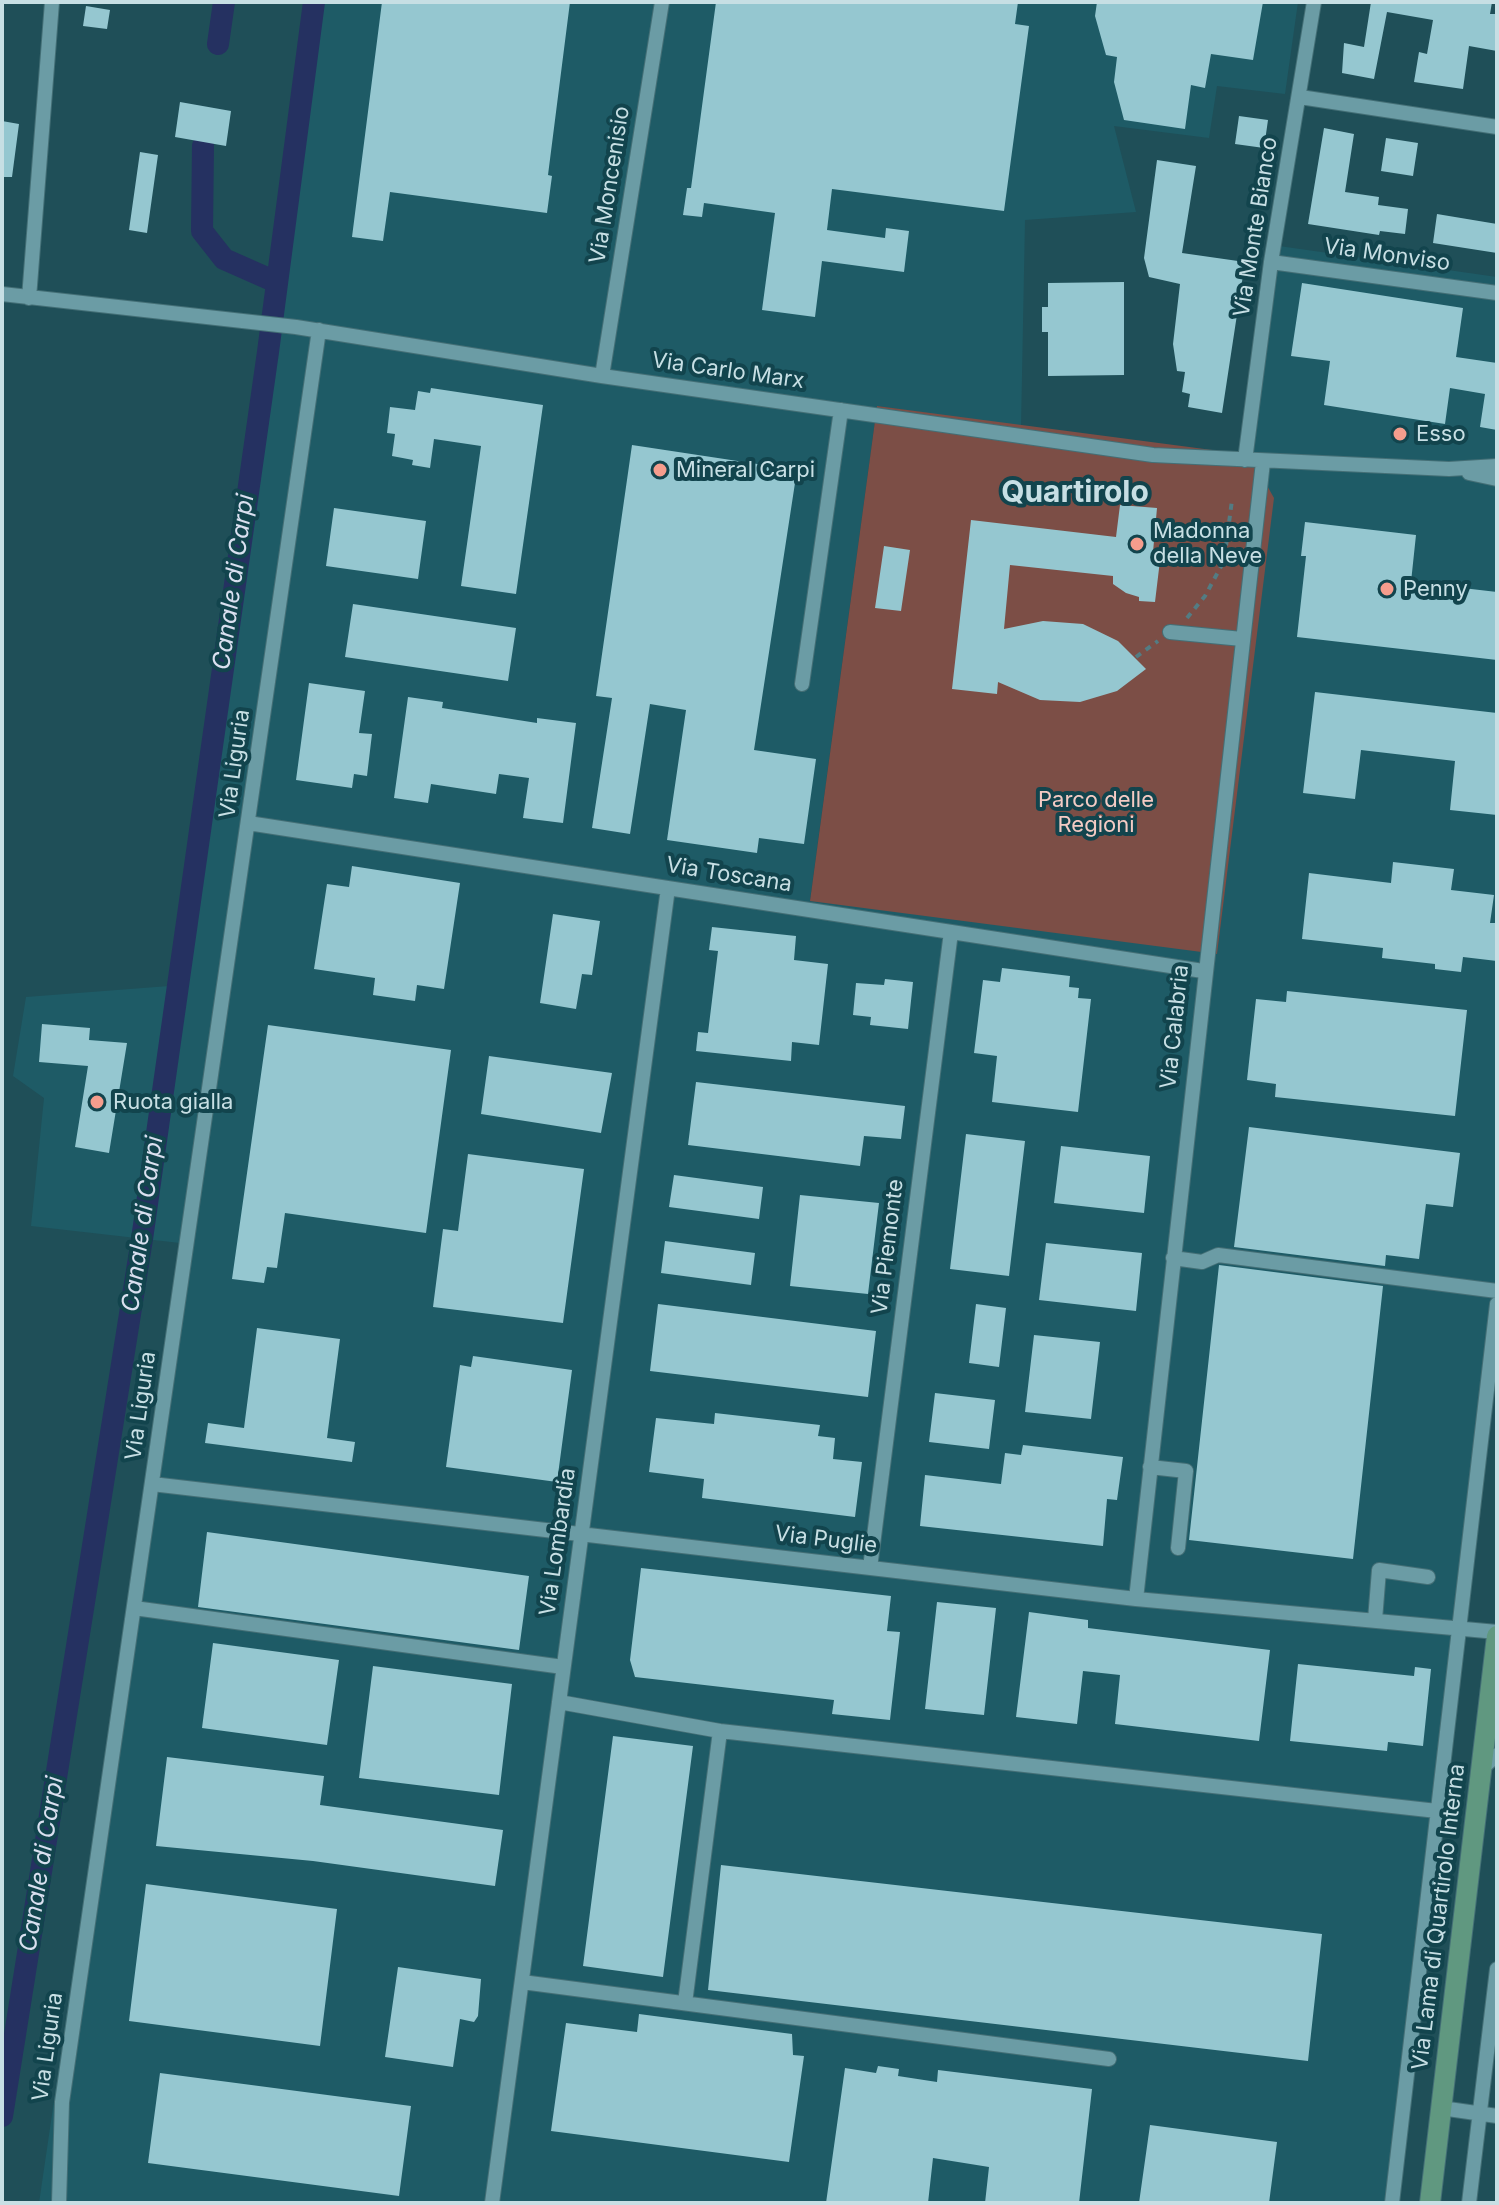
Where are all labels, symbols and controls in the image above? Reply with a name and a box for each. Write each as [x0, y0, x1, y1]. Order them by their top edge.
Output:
street label: Via Moncenisio [585, 104, 635, 266]
street label: Via Monte Bianco [1229, 135, 1283, 319]
street label: Via Monviso [1322, 233, 1452, 277]
street label: Via Carlo Marx [650, 347, 806, 395]
place label: Esso [1416, 421, 1466, 447]
marker: Esso [1391, 425, 1409, 443]
place label: Mineral Carpi [676, 457, 815, 483]
marker: Mineral Carpi [651, 461, 669, 479]
district label: Quartirolo [1001, 475, 1149, 511]
water label: Canale di Carpi [207, 492, 261, 672]
place label: Madonna della Neve [1153, 518, 1262, 570]
marker: Madonna della Neve [1128, 535, 1146, 553]
place label: Penny [1403, 576, 1468, 602]
marker: Penny [1378, 580, 1396, 598]
street label: Via Liguria [214, 708, 256, 820]
park label: Parco delle Regioni [1038, 787, 1154, 838]
street label: Via Toscana [664, 852, 794, 898]
street label: Via Calabria [1155, 963, 1195, 1091]
place label: Ruota gialla [113, 1089, 233, 1115]
marker: Ruota gialla [88, 1093, 106, 1111]
water label: Canale di Carpi [116, 1134, 170, 1314]
street label: Via Piemonte [867, 1178, 909, 1316]
street label: Via Liguria [120, 1350, 162, 1462]
street label: Via Lombardia [535, 1466, 581, 1618]
street label: Via Puglie [773, 1521, 879, 1559]
street label: Via Lama di Quartirolo Interna [1407, 1762, 1471, 2072]
water label: Canale di Carpi [14, 1774, 70, 1954]
street label: Via Liguria [27, 1991, 69, 2103]

